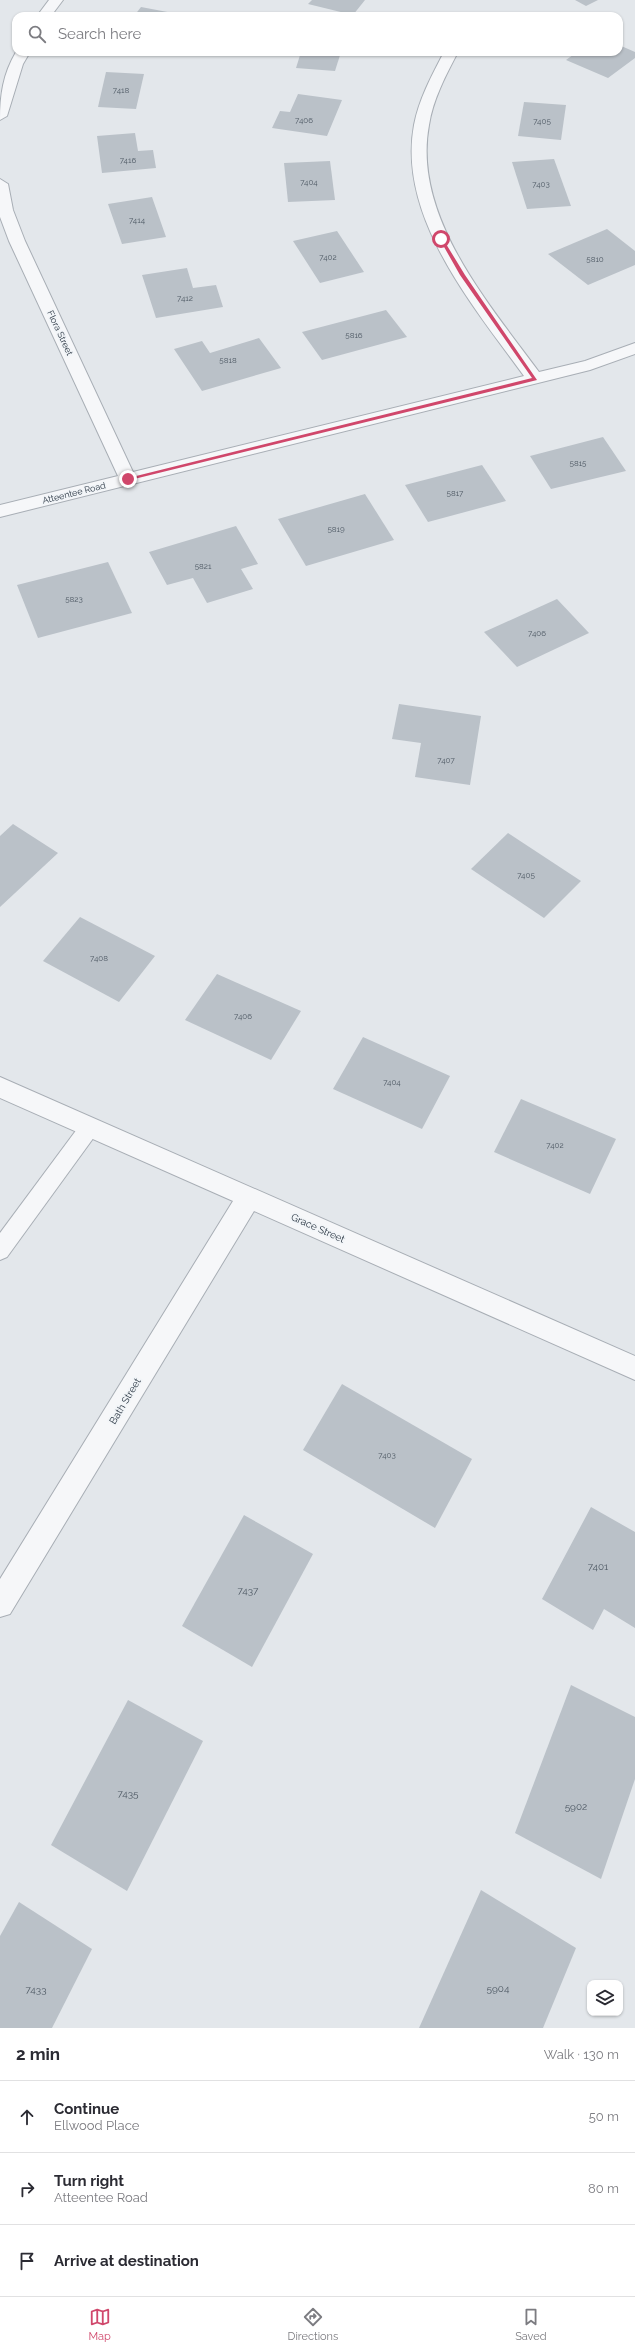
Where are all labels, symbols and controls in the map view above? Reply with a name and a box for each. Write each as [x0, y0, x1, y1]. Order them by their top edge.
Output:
search box [12, 12, 623, 56]
icon: search [26, 23, 48, 45]
text: Search here [58, 25, 141, 43]
house number: 7418 [113, 85, 129, 95]
house number: 7406 [295, 115, 313, 125]
house number: 7405 [533, 116, 551, 126]
house number: 7416 [120, 155, 136, 165]
house number: 7404 [300, 177, 318, 187]
house number: 7403 [532, 179, 550, 189]
house number: 7414 [129, 215, 146, 225]
route start [432, 230, 450, 248]
house number: 7402 [319, 252, 337, 262]
house number: 5810 [586, 254, 604, 264]
house number: 7412 [177, 293, 193, 303]
street label: Flora Street [45, 309, 75, 357]
house number: 5816 [345, 330, 363, 340]
house number: 5818 [219, 355, 237, 365]
house number: 5815 [570, 458, 587, 468]
route end [119, 470, 137, 488]
street label: Atteentee Road [41, 480, 107, 506]
house number: 5817 [447, 488, 464, 498]
house number: 5819 [327, 524, 345, 534]
house number: 5821 [195, 561, 212, 571]
house number: 5823 [65, 594, 83, 604]
house number: 7406 [528, 628, 546, 638]
house number: 7407 [437, 755, 455, 765]
house number: 7405 [517, 870, 535, 880]
house number: 7408 [90, 953, 108, 963]
house number: 7406 [234, 1011, 252, 1021]
house number: 7404 [383, 1077, 401, 1087]
house number: 7402 [546, 1140, 564, 1150]
street label: Grace Street [289, 1211, 347, 1245]
street label: Bath Street [107, 1376, 143, 1426]
house number: 7403 [378, 1450, 396, 1460]
house number: 7401 [588, 1561, 609, 1572]
house number: 7437 [238, 1585, 259, 1596]
house number: 7435 [117, 1788, 139, 1799]
house number: 5902 [565, 1801, 587, 1812]
map controls [587, 1980, 623, 2016]
button: layers [587, 1980, 623, 2016]
house number: 5904 [487, 1983, 510, 1994]
house number: 7433 [26, 1984, 46, 1995]
text: 2 min [16, 2044, 60, 2064]
text: Walk · 130 m [544, 2047, 619, 2062]
text: Continue [54, 2100, 119, 2118]
icon: ahead [16, 2106, 38, 2128]
text: 50 m [589, 2109, 619, 2124]
text: Ellwood Place [54, 2118, 139, 2133]
text: Turn right [54, 2172, 124, 2190]
icon: right [16, 2178, 38, 2200]
text: 80 m [588, 2181, 619, 2196]
text: Atteentee Road [54, 2190, 148, 2205]
icon: arrive [16, 2250, 38, 2272]
text: Arrive at destination [54, 2252, 199, 2270]
tab: Map [88, 2306, 111, 2343]
tab: Directions [288, 2306, 338, 2343]
tab: Saved [515, 2306, 547, 2343]

